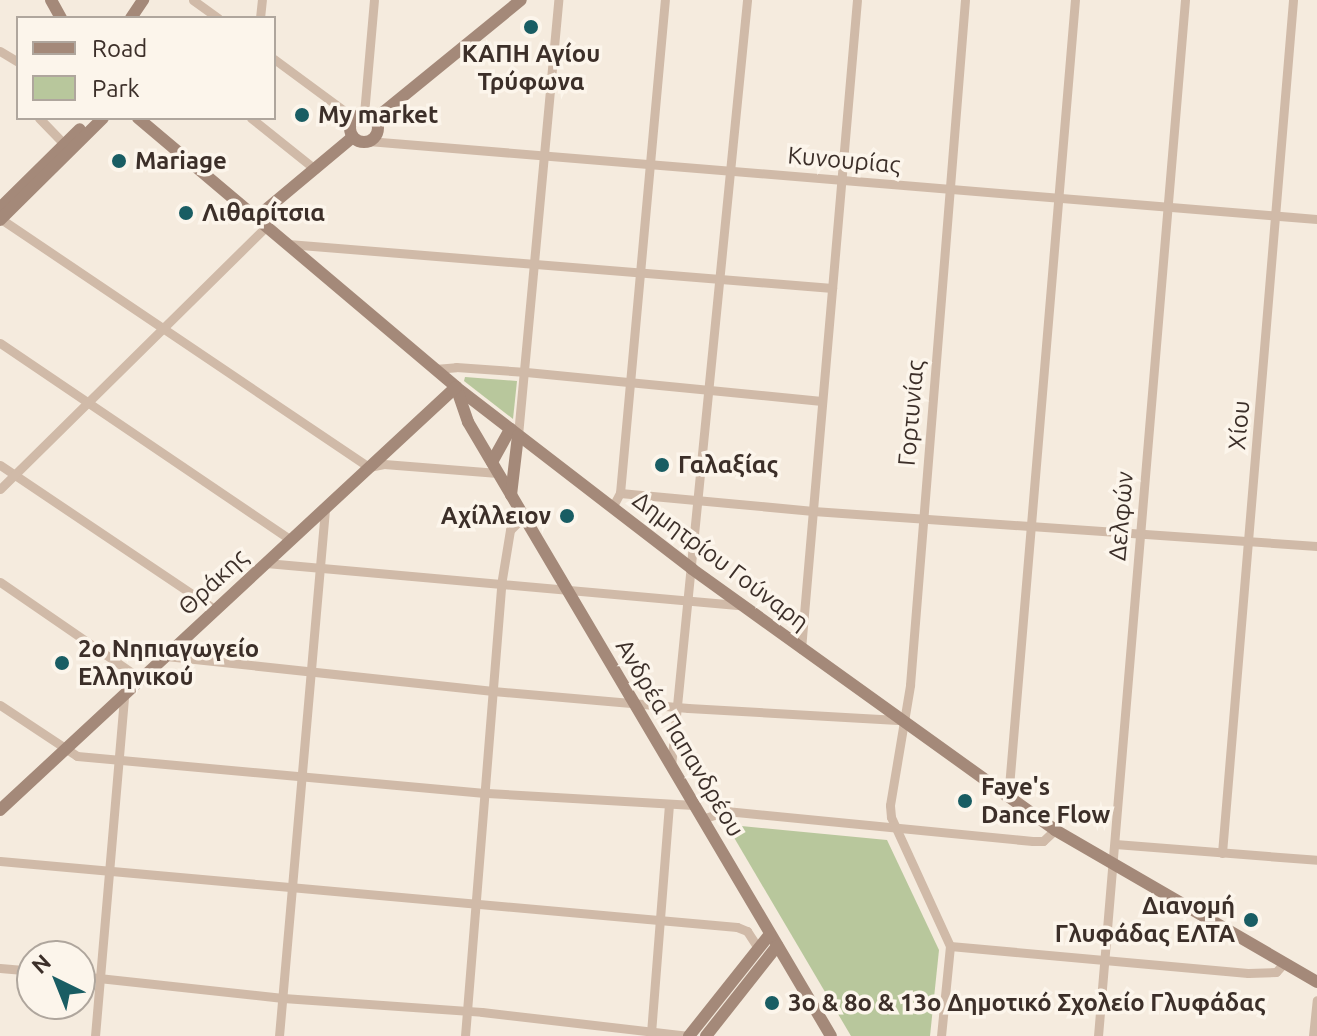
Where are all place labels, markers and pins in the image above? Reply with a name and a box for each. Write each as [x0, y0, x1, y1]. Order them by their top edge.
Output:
marker: ΚΑΠΗ Αγίου Τρύφωνα [522, 18, 540, 36]
place label: ΚΑΠΗ Αγίου Τρύφωνα [462, 40, 600, 96]
place label: My market [318, 101, 438, 129]
marker: My market [293, 106, 311, 124]
place label: Mariage [135, 147, 227, 175]
marker: Mariage [110, 152, 128, 170]
place label: Λιθαρίτσια [202, 199, 325, 227]
marker: Λιθαρίτσια [177, 204, 195, 222]
place label: Γαλαξίας [678, 451, 778, 479]
marker: Γαλαξίας [653, 456, 671, 474]
place label: Αχίλλειον [441, 502, 551, 530]
marker: Αχίλλειον [558, 507, 576, 525]
place label: 2ο Νηπιαγωγείο Ελληνικού [78, 635, 259, 691]
marker: 2ο Νηπιαγωγείο Ελληνικού [53, 654, 71, 672]
place label: Faye's Dance Flow [981, 773, 1110, 829]
marker: Faye's Dance Flow [956, 792, 974, 810]
place label: Διανομή Γλυφάδας ΕΛΤΑ [1055, 892, 1235, 948]
marker: Διανομή Γλυφάδας ΕΛΤΑ [1242, 911, 1260, 929]
place label: 3ο & 8ο & 13ο Δημοτικό Σχολείο Γλυφάδας [788, 989, 1266, 1017]
marker: 3ο & 8ο & 13ο Δημοτικό Σχολείο Γλυφάδας [763, 994, 781, 1012]

